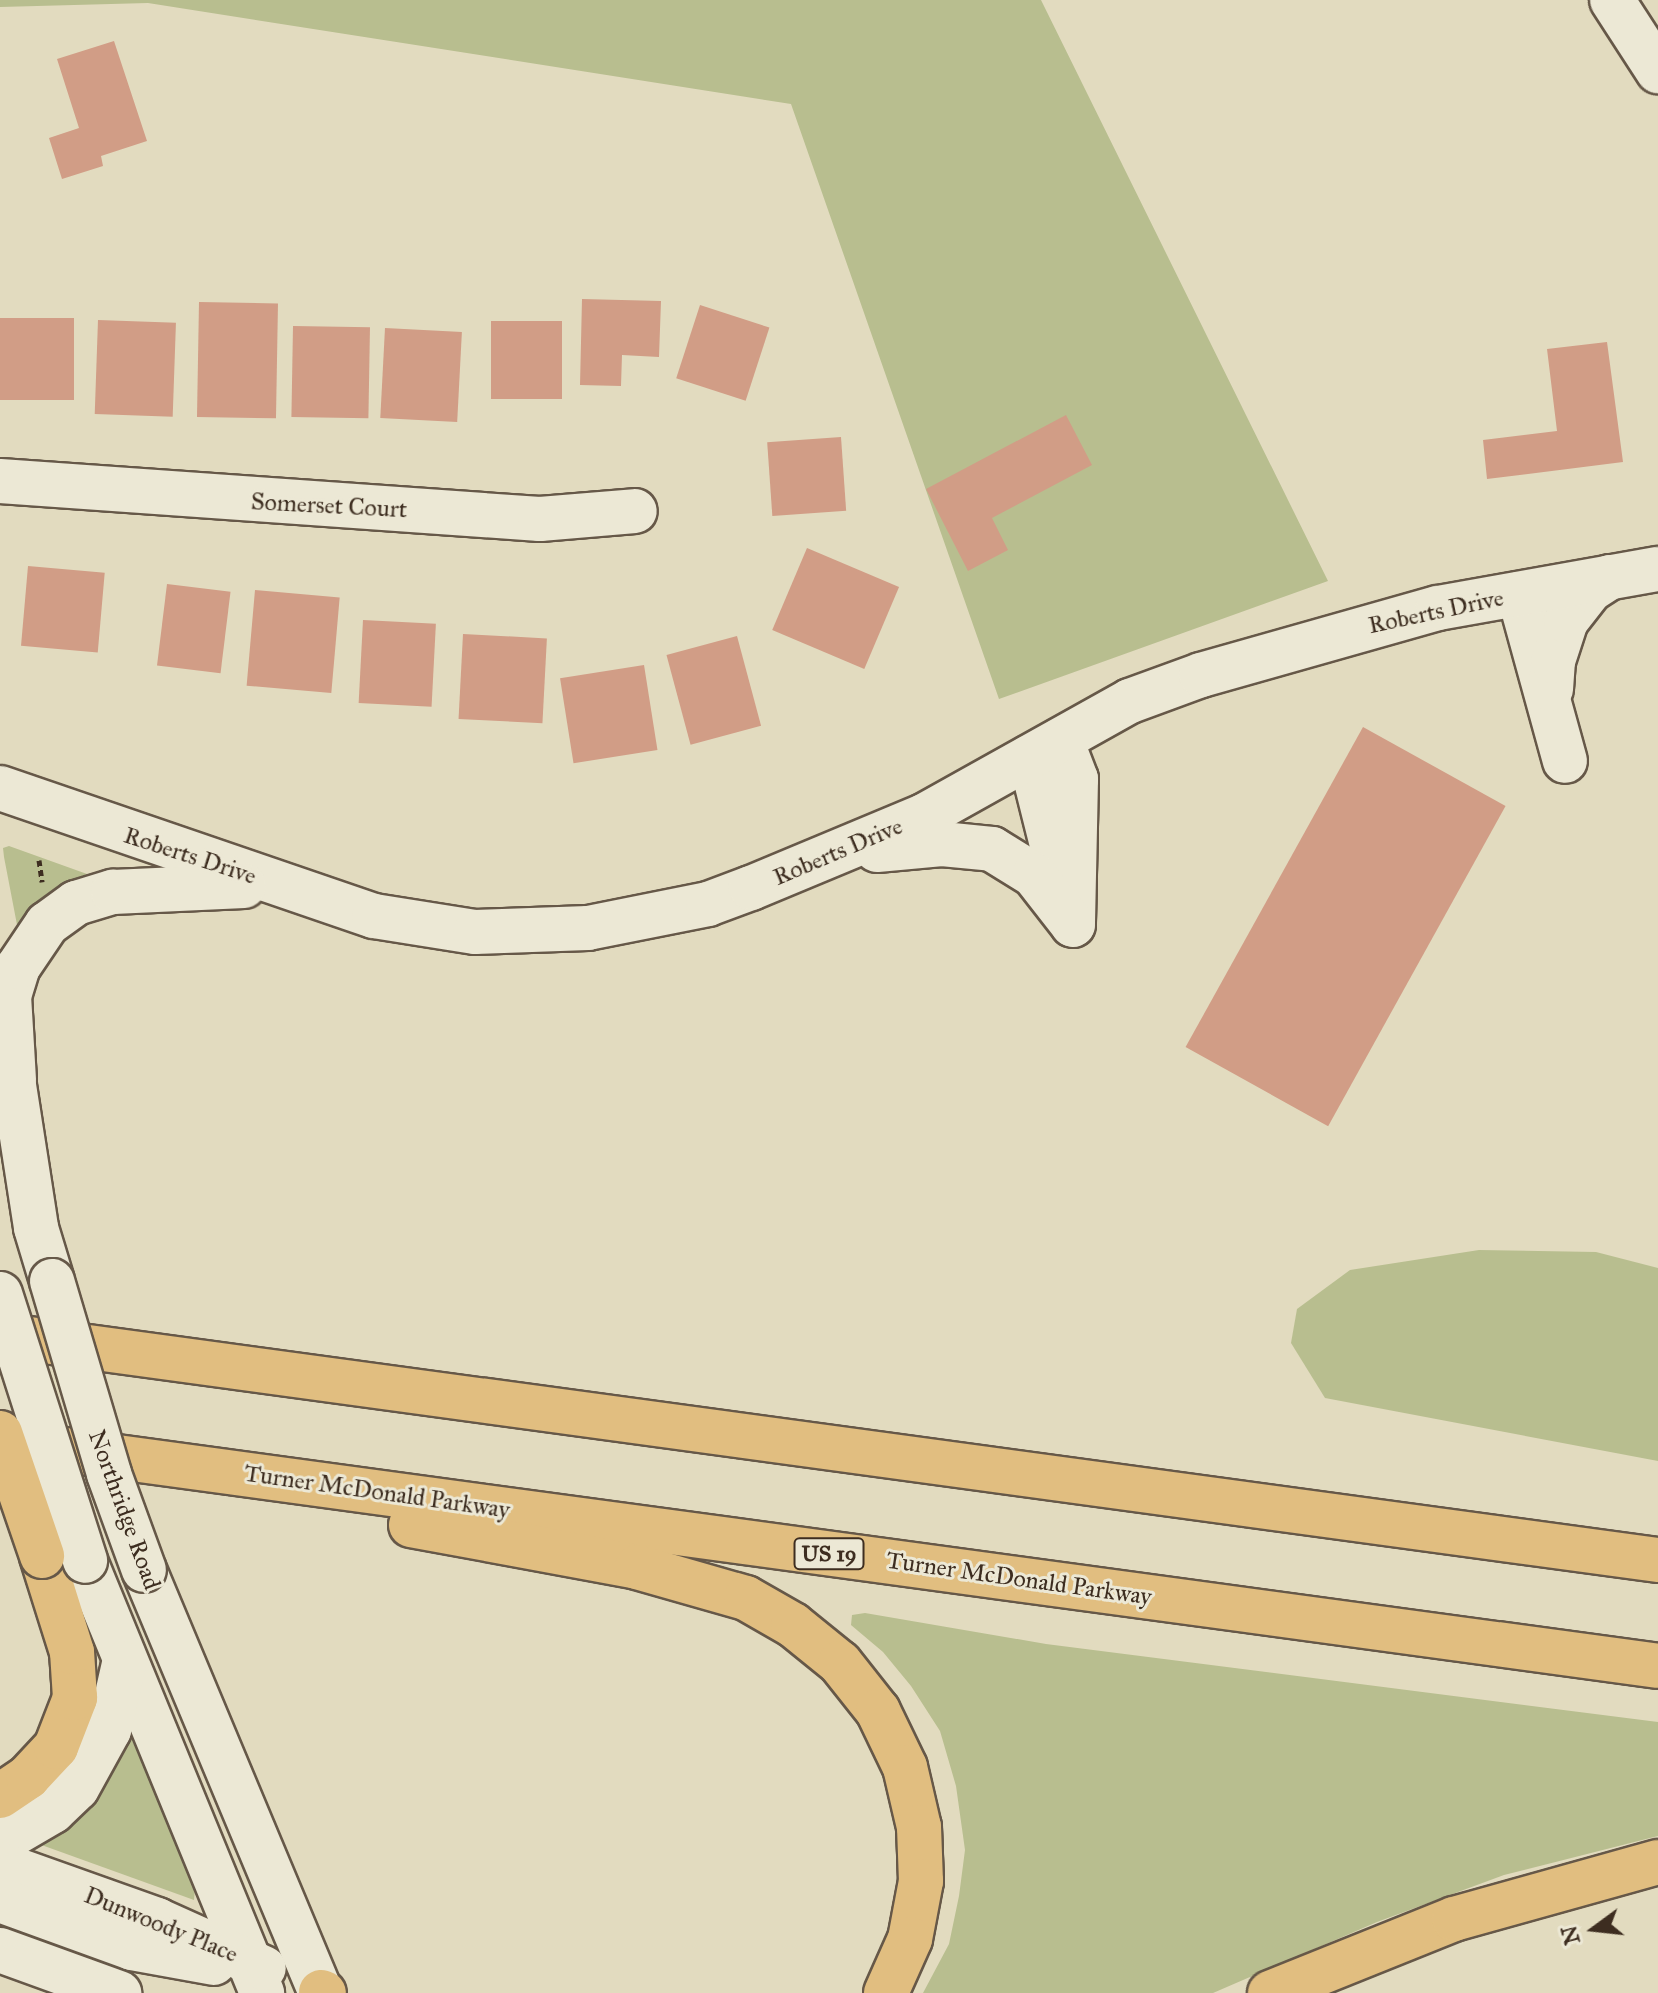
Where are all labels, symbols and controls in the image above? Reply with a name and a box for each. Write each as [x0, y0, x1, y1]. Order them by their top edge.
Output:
street label: Somerset Court [250, 488, 408, 524]
street label: Roberts Drive [1366, 584, 1506, 640]
street label: Roberts Drive [769, 812, 907, 892]
street label: Roberts Drive [120, 821, 260, 891]
street label: Northridge Road [82, 1426, 166, 1594]
street label: Turner McDonald Parkway [242, 1459, 512, 1525]
road number: US 19 [793, 1536, 865, 1572]
street label: Turner McDonald Parkway [884, 1546, 1154, 1612]
street label: Dunwoody Place [80, 1881, 242, 1969]
north arrow [1554, 1889, 1634, 1969]
text: N [1555, 1923, 1586, 1948]

